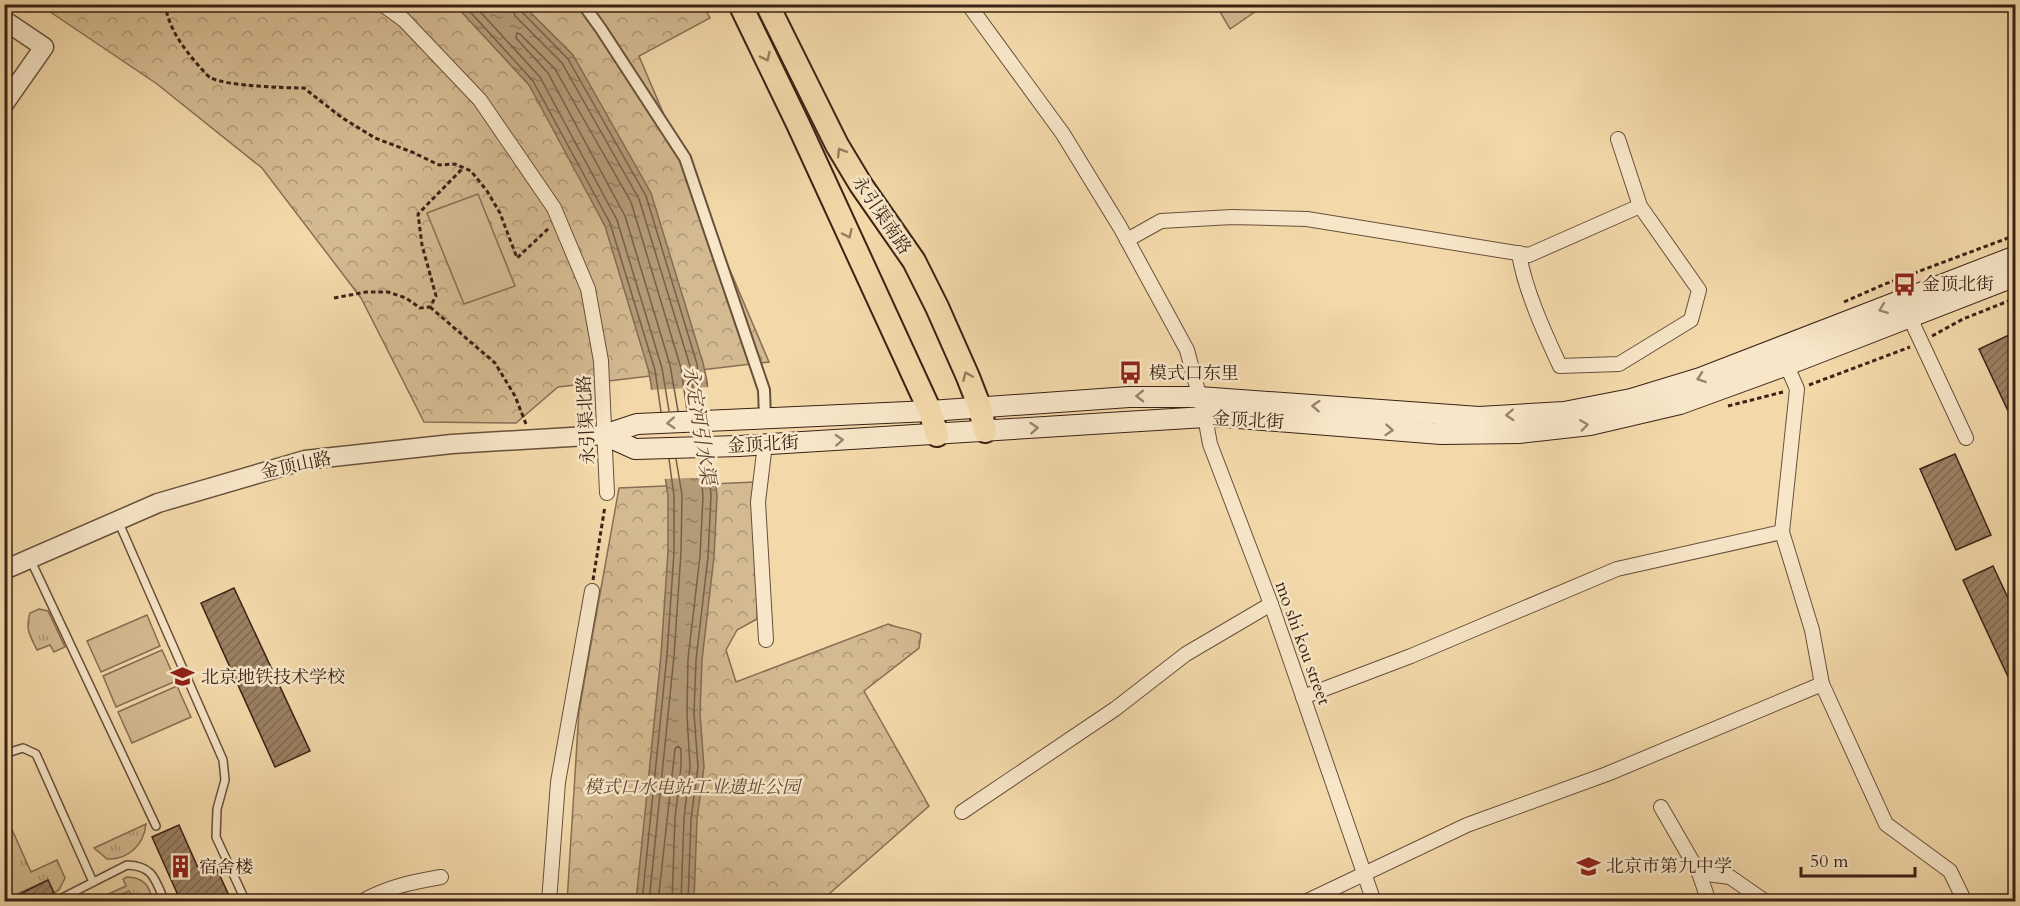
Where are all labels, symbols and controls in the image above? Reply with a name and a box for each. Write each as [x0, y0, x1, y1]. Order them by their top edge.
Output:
one-way arrow [758, 51, 770, 62]
one-way arrow [836, 148, 848, 158]
street label: 永引渠南路 [846, 171, 917, 260]
one-way arrow [841, 227, 853, 238]
bus stop icon: 金顶北街 [1891, 271, 1917, 297]
place label: 金顶北街 [1922, 272, 1994, 297]
one-way arrow [1878, 302, 1889, 314]
bus stop icon: 模式口东里 [1118, 360, 1144, 386]
place label: 模式口东里 [1149, 361, 1239, 386]
water label: 永定河引水渠 [677, 364, 723, 489]
one-way arrow [1696, 370, 1707, 383]
one-way arrow [962, 371, 974, 382]
street label: 永引渠北路 [572, 374, 601, 466]
one-way arrow [1136, 390, 1145, 403]
one-way arrow [1311, 400, 1320, 413]
street label: 金顶北街 [1211, 406, 1285, 435]
one-way arrow [1506, 409, 1515, 422]
one-way arrow [666, 416, 675, 429]
one-way arrow [1579, 420, 1588, 432]
one-way arrow [1029, 421, 1038, 434]
one-way arrow [1385, 423, 1394, 436]
street label: 金顶北街 [726, 430, 800, 459]
one-way arrow [834, 433, 843, 446]
street label: 金顶山路 [258, 446, 334, 485]
street label: mo shi kou street [1269, 578, 1337, 709]
school or university icon: 北京地铁技术学校 [170, 664, 196, 690]
place label: 北京地铁技术学校 [201, 665, 345, 690]
park label: 模式口水电站工业遗址公园 [584, 775, 803, 800]
scale bar [1801, 840, 1915, 878]
text: 50 m [1810, 849, 1849, 874]
school or university icon: 北京市第九中学 [1575, 853, 1601, 879]
building icon: 宿舍楼 [168, 854, 194, 880]
place label: 北京市第九中学 [1606, 854, 1732, 879]
place label: 宿舍楼 [199, 855, 253, 880]

